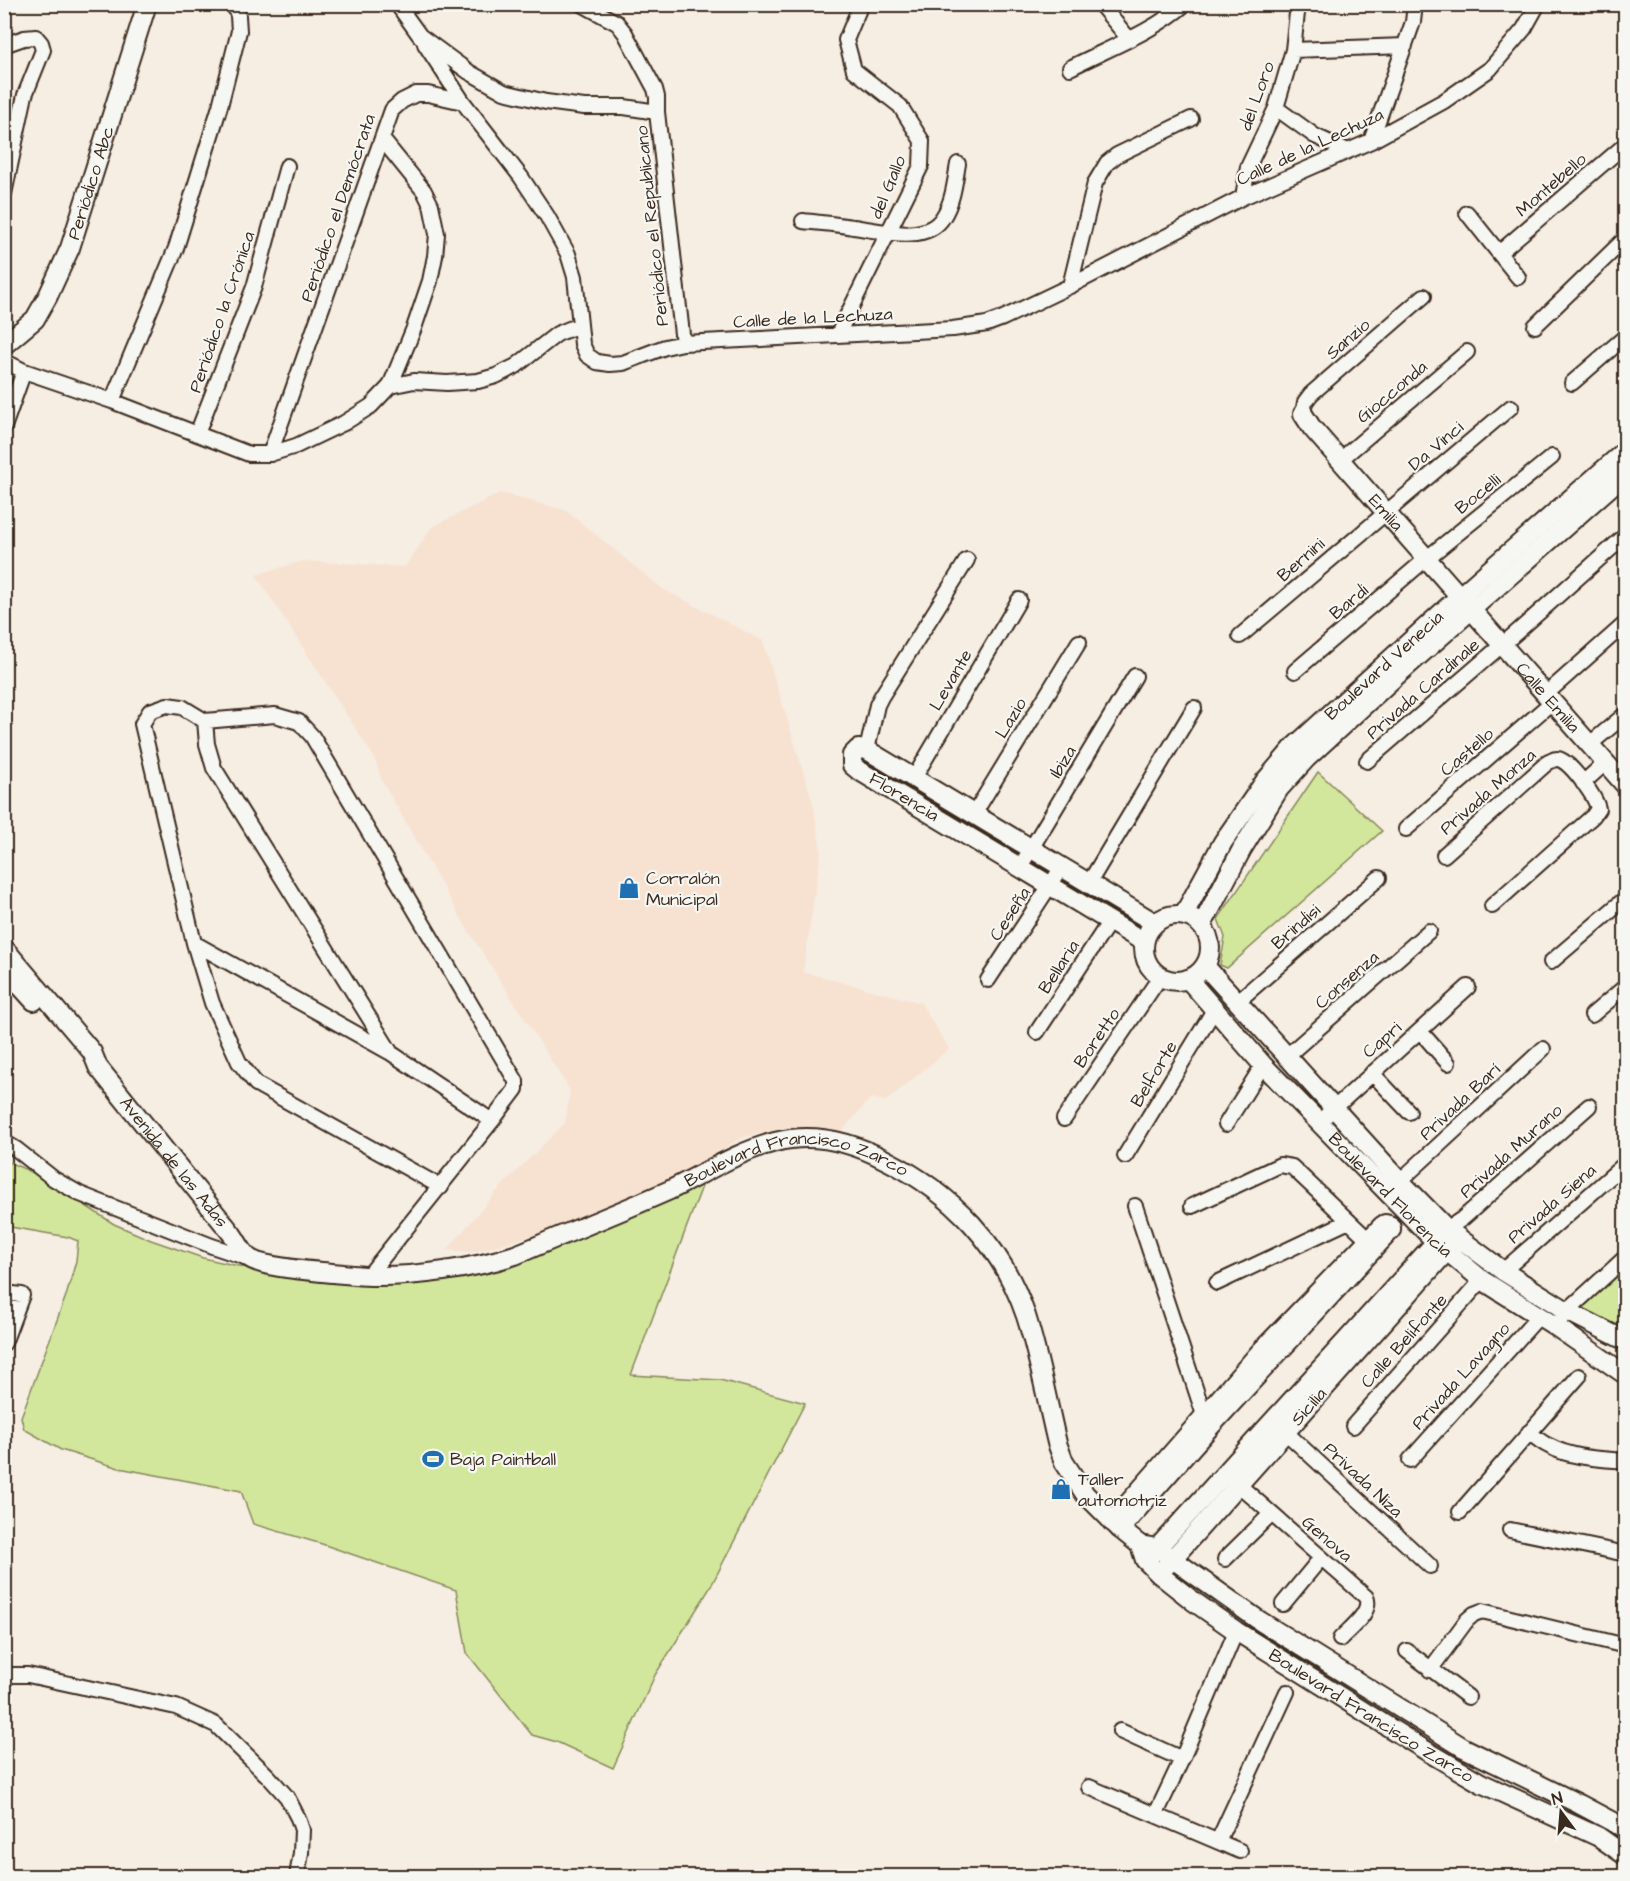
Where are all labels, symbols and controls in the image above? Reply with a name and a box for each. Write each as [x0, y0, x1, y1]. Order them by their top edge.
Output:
street label: del Loro [1233, 58, 1281, 134]
street label: Calle de la Lechuza [1232, 102, 1388, 192]
street label: Periódico el Demócrata [294, 111, 382, 305]
street label: Periódico Abc [61, 123, 120, 243]
street label: Periódico el Republicano [629, 124, 675, 328]
street label: Montebello [1510, 147, 1592, 223]
street label: del Gallo [864, 152, 912, 222]
street label: Periódico la Crónica [183, 228, 261, 396]
street label: Calle de la Lechuza [733, 301, 893, 335]
street label: Sanzio [1320, 313, 1376, 365]
street label: Giocconda [1351, 355, 1433, 429]
street label: Da Vinci [1403, 415, 1469, 477]
street label: Bocelli [1450, 468, 1506, 520]
street label: Emilia [1363, 488, 1409, 537]
street label: Bernini [1272, 532, 1331, 588]
street label: Bardi [1324, 578, 1374, 626]
street label: Boulevard Venecia [1319, 605, 1449, 726]
street label: Privada Cardinale [1361, 633, 1485, 745]
street label: Levante [923, 645, 979, 715]
street label: Calle Emilia [1510, 657, 1586, 738]
street label: Lazio [989, 693, 1033, 743]
street label: Castello [1435, 722, 1499, 782]
street label: Ibiza [1044, 741, 1082, 783]
street label: Privada Monza [1434, 743, 1542, 841]
street label: Florencia [864, 766, 944, 828]
place label: Corralón Municipal [646, 866, 720, 912]
shop icon: Corralón Municipal [617, 876, 641, 900]
street label: Ceseña [983, 882, 1037, 946]
street label: Brindisi [1266, 898, 1326, 956]
street label: Bellaria [1032, 935, 1086, 999]
street label: Consenza [1309, 945, 1385, 1015]
street label: Boretto [1068, 1003, 1126, 1073]
street label: Capri [1357, 1016, 1407, 1064]
street label: Belforte [1124, 1036, 1184, 1112]
street label: Privada Barí [1414, 1058, 1506, 1146]
street label: Avenida de las Adas [114, 1091, 234, 1233]
street label: Privada Murano [1454, 1098, 1568, 1204]
text: Boulevard Francisco Zarco [680, 1125, 913, 1193]
street label: Boulevard Florencia [1323, 1127, 1458, 1263]
street label: Privada Siena [1502, 1158, 1602, 1250]
street label: Boulevard Francisco Zarco [677, 1166, 915, 1196]
street label: Calle Belifonte [1355, 1288, 1453, 1394]
street label: Privada Lavagno [1406, 1317, 1517, 1436]
street label: Sicilia [1285, 1382, 1332, 1431]
street label: Privada Niza [1318, 1437, 1408, 1523]
sports icon: Baja Paintball [421, 1447, 445, 1471]
place label: Baja Paintball [450, 1447, 556, 1472]
place label: Taller automotriz [1078, 1467, 1167, 1513]
shop icon: Taller automotriz [1049, 1477, 1073, 1501]
street label: Genova [1296, 1510, 1358, 1568]
street label: Boulevard Francisco Zarco [1264, 1642, 1478, 1788]
north arrow [1531, 1782, 1591, 1842]
text: N [1549, 1787, 1565, 1810]

